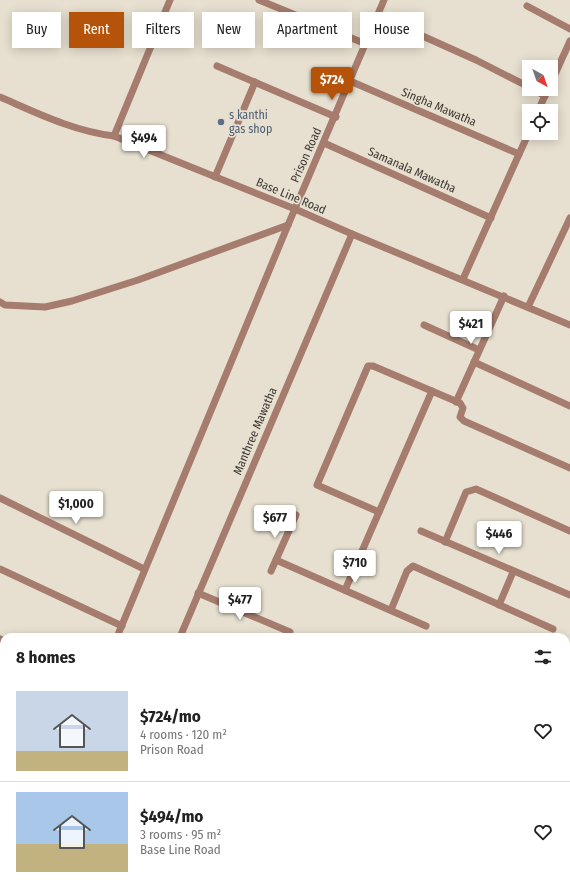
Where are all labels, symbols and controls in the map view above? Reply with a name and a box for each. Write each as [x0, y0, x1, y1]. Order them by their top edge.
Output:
chip: Buy [12, 12, 61, 48]
chip: Rent [69, 12, 124, 48]
chip: Filters [132, 12, 194, 48]
chip: New [202, 12, 255, 48]
chip: Apartment [263, 12, 352, 48]
chip: House [360, 12, 424, 48]
north arrow [522, 60, 558, 96]
map controls [522, 60, 558, 140]
pin: $724 [308, 67, 356, 101]
text: $724 [320, 72, 344, 87]
street label: Singha Mawatha [399, 85, 479, 129]
button: locate [522, 104, 558, 140]
place label: s kanthi gas shop [229, 108, 272, 136]
marker: s kanthi gas shop [216, 117, 226, 127]
pin: $494 [120, 125, 168, 159]
street label: Prison Road [288, 125, 324, 185]
text: $494 [131, 130, 157, 145]
street label: Samanala Mawatha [366, 144, 458, 196]
street label: Base Line Road [254, 175, 328, 217]
pin: $421 [447, 311, 495, 345]
text: $421 [459, 316, 483, 331]
street label: Manthree Mawatha [230, 385, 280, 477]
pin: $1,000 [43, 491, 109, 525]
text: $1,000 [58, 496, 94, 511]
pin: $677 [251, 505, 299, 539]
text: $677 [263, 510, 287, 525]
pin: $446 [475, 521, 523, 555]
text: $446 [486, 526, 512, 541]
pin: $710 [331, 550, 379, 584]
text: $710 [343, 555, 367, 570]
pin: $477 [216, 587, 264, 621]
text: $477 [228, 592, 252, 607]
icon: filters [532, 646, 554, 668]
text: 8 homes [16, 647, 76, 668]
text: $724/mo [140, 706, 201, 727]
icon: home [48, 707, 96, 755]
icon: heart [532, 720, 554, 742]
text: 4 rooms · 120 m² [140, 727, 227, 742]
text: Prison Road [140, 742, 204, 757]
text: $494/mo [140, 806, 203, 827]
icon: home [48, 808, 96, 856]
icon: heart [532, 821, 554, 843]
text: 3 rooms · 95 m² [140, 827, 221, 842]
text: Base Line Road [140, 842, 221, 857]

